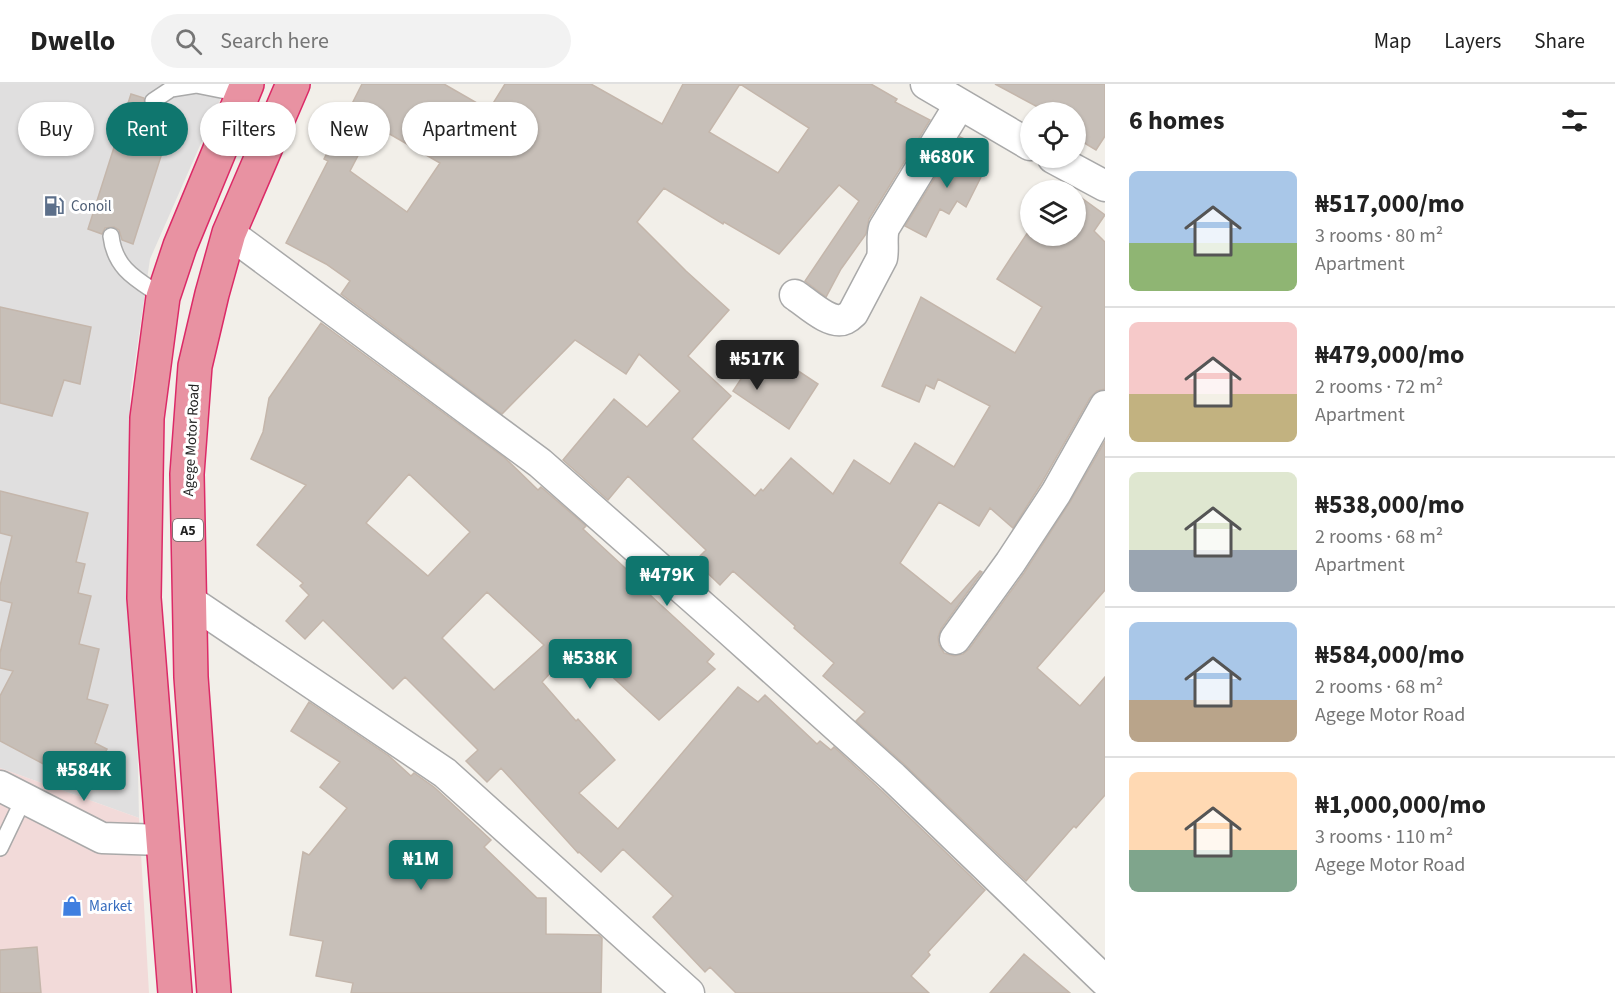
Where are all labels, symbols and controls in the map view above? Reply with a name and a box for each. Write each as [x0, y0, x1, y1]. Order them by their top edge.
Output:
search box [151, 14, 571, 68]
text: Dwello [30, 21, 115, 61]
icon: search [172, 25, 205, 58]
text: Search here [220, 25, 329, 57]
text: Map [1374, 26, 1411, 56]
text: Layers [1444, 26, 1501, 56]
text: Share [1534, 26, 1585, 56]
chip: Buy [18, 102, 94, 156]
chip: Rent [106, 102, 188, 156]
chip: Filters [200, 102, 296, 156]
chip: New [308, 102, 390, 156]
chip: Apartment [402, 102, 538, 156]
map controls [1020, 102, 1086, 246]
button: locate [1020, 102, 1086, 168]
text: 6 homes [1129, 102, 1224, 139]
icon: filters [1558, 104, 1591, 137]
pin: ₦680K [905, 138, 989, 189]
text: ₦680K [920, 143, 974, 171]
button: layers [1020, 180, 1086, 246]
text: ₦517,000/mo [1315, 185, 1464, 222]
fuel station icon: Conoil [42, 194, 66, 218]
icon: home [1177, 195, 1249, 267]
place label: Conoil [71, 196, 112, 217]
text: 3 rooms · 80 m² [1315, 222, 1443, 250]
text: Apartment [1315, 250, 1405, 278]
text: ₦479,000/mo [1315, 336, 1464, 373]
pin: ₦517K [715, 340, 799, 391]
text: ₦517K [730, 345, 784, 373]
icon: home [1177, 346, 1249, 418]
text: 2 rooms · 72 m² [1315, 373, 1443, 401]
street label: Agege Motor Road [178, 383, 205, 497]
text: Apartment [1315, 401, 1405, 429]
text: ₦538,000/mo [1315, 486, 1464, 523]
icon: home [1177, 496, 1249, 568]
road number: A5 [173, 519, 203, 541]
text: 2 rooms · 68 m² [1315, 523, 1443, 551]
text: Apartment [1315, 551, 1405, 579]
pin: ₦479K [625, 556, 709, 607]
text: ₦479K [640, 561, 694, 589]
text: ₦584,000/mo [1315, 636, 1464, 673]
pin: ₦538K [548, 639, 632, 690]
text: ₦538K [563, 644, 617, 672]
icon: home [1177, 646, 1249, 718]
text: 2 rooms · 68 m² [1315, 673, 1443, 701]
text: Agege Motor Road [1315, 701, 1465, 729]
pin: ₦584K [42, 751, 126, 802]
text: ₦584K [57, 756, 111, 784]
text: ₦1,000,000/mo [1315, 786, 1486, 823]
icon: home [1177, 796, 1249, 868]
text: 3 rooms · 110 m² [1315, 823, 1453, 851]
pin: ₦1M [392, 840, 450, 891]
text: ₦1M [403, 845, 439, 873]
text: Agege Motor Road [1315, 851, 1465, 879]
shop icon: Market [60, 894, 84, 918]
place label: Market [89, 896, 132, 917]

